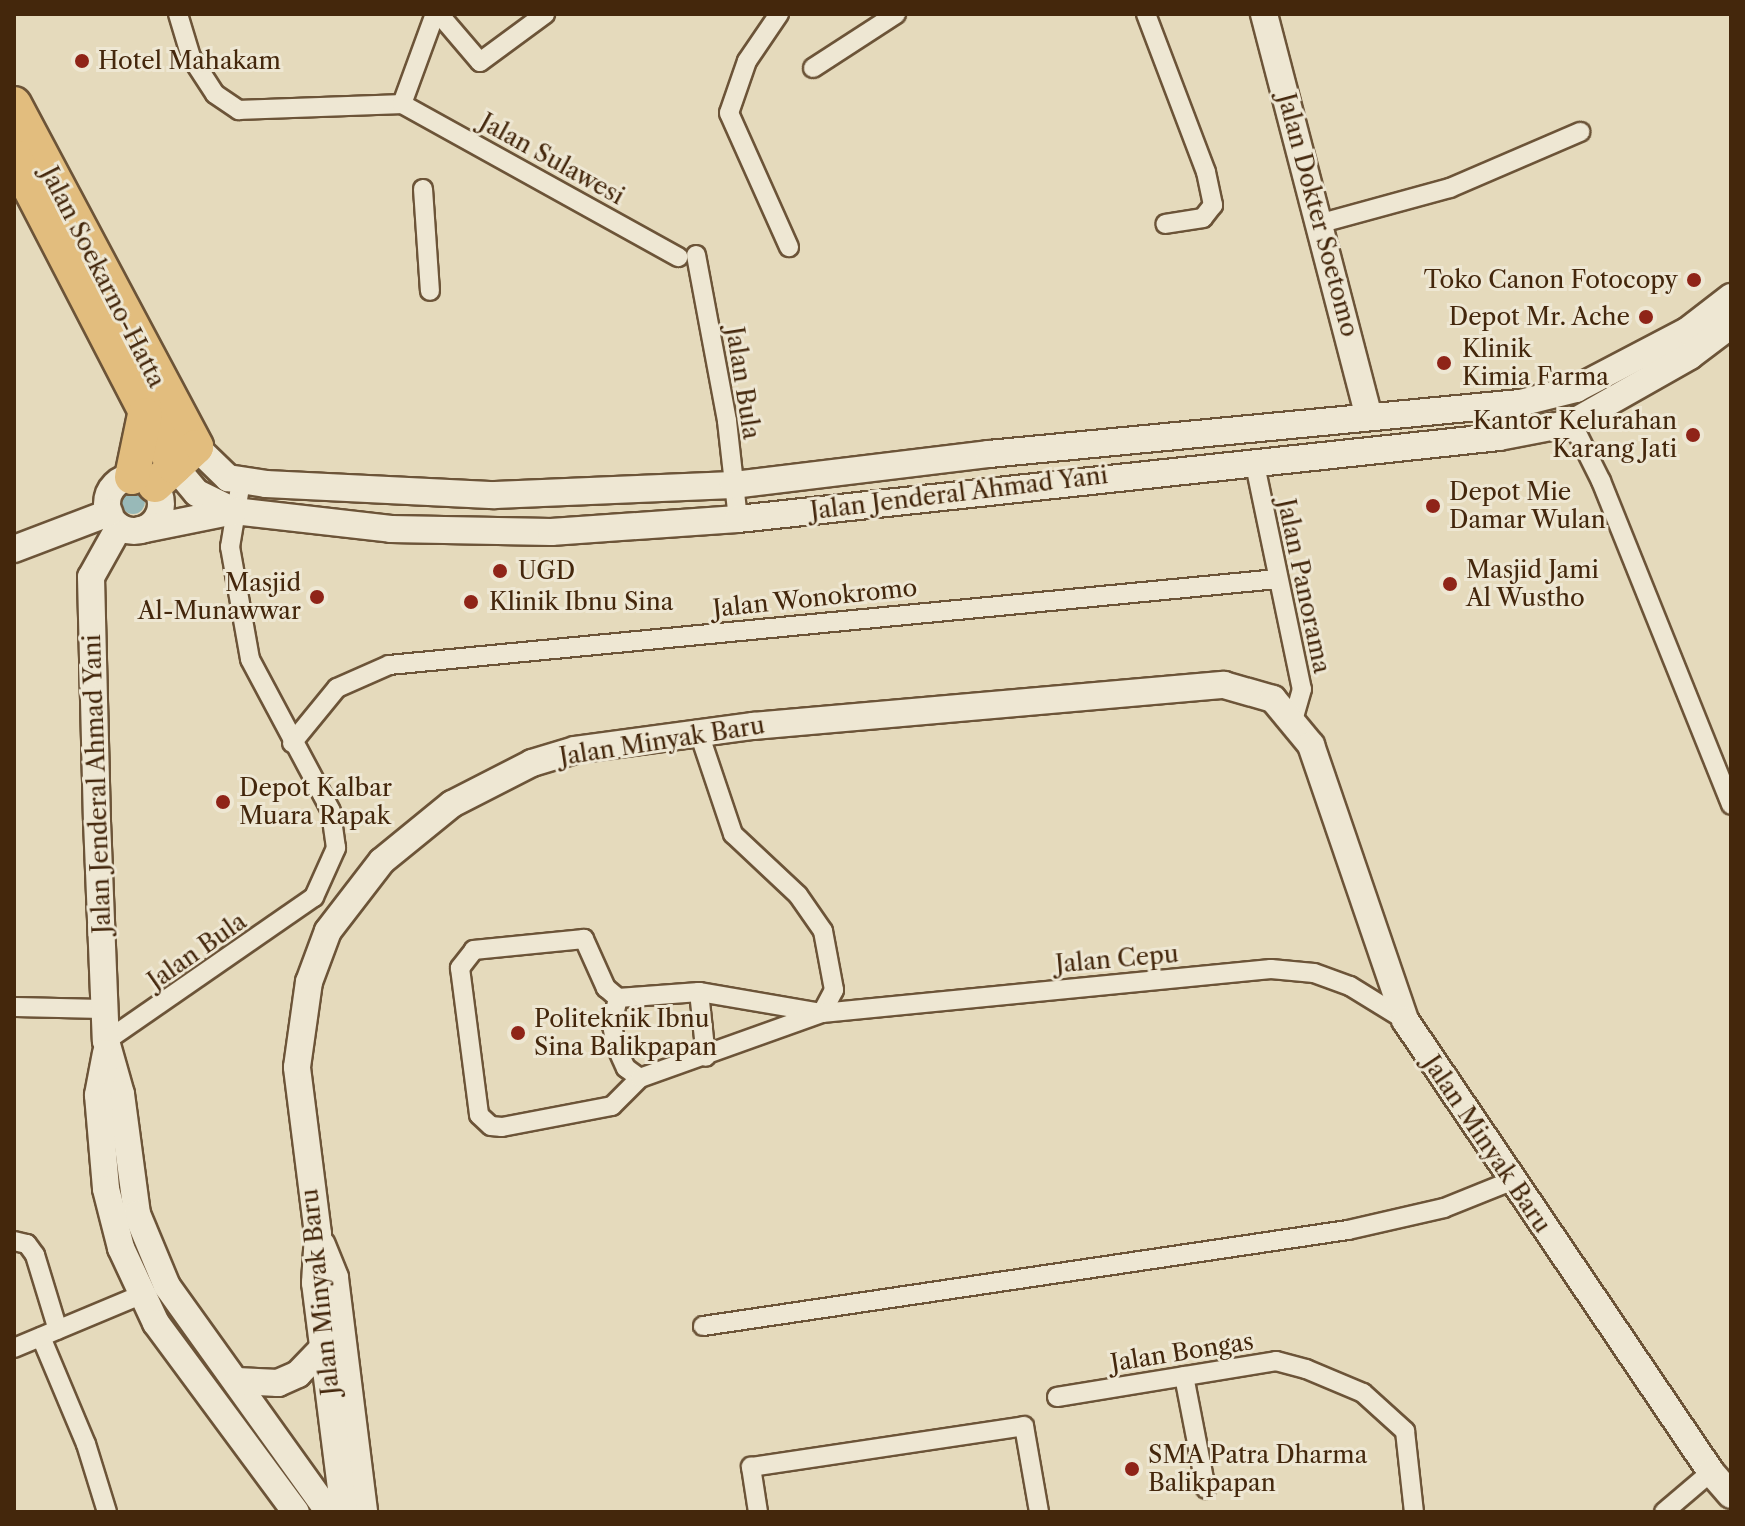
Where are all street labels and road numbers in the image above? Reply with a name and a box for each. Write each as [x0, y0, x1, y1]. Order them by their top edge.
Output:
street label: Jalan Dokter Soetomo [1272, 90, 1364, 340]
street label: Jalan Sulawesi [475, 107, 629, 211]
street label: Jalan Soekarno-Hatta [35, 162, 171, 392]
street label: Jalan Bula [720, 325, 766, 441]
street label: Jalan Jenderal Ahmad Yani [808, 460, 1110, 526]
street label: Jalan Panorama [1271, 496, 1337, 676]
street label: Jalan Wonokromo [711, 573, 919, 623]
street label: Jalan Jenderal Ahmad Yani [77, 633, 117, 935]
street label: Jalan Minyak Baru [557, 711, 767, 771]
street label: Jalan Bula [142, 907, 252, 995]
street label: Jalan Cepu [1054, 939, 1180, 979]
street label: Jalan Minyak Baru [1417, 1050, 1557, 1238]
street label: Jalan Minyak Baru [295, 1187, 345, 1397]
street label: Jalan Bongas [1109, 1326, 1255, 1378]

